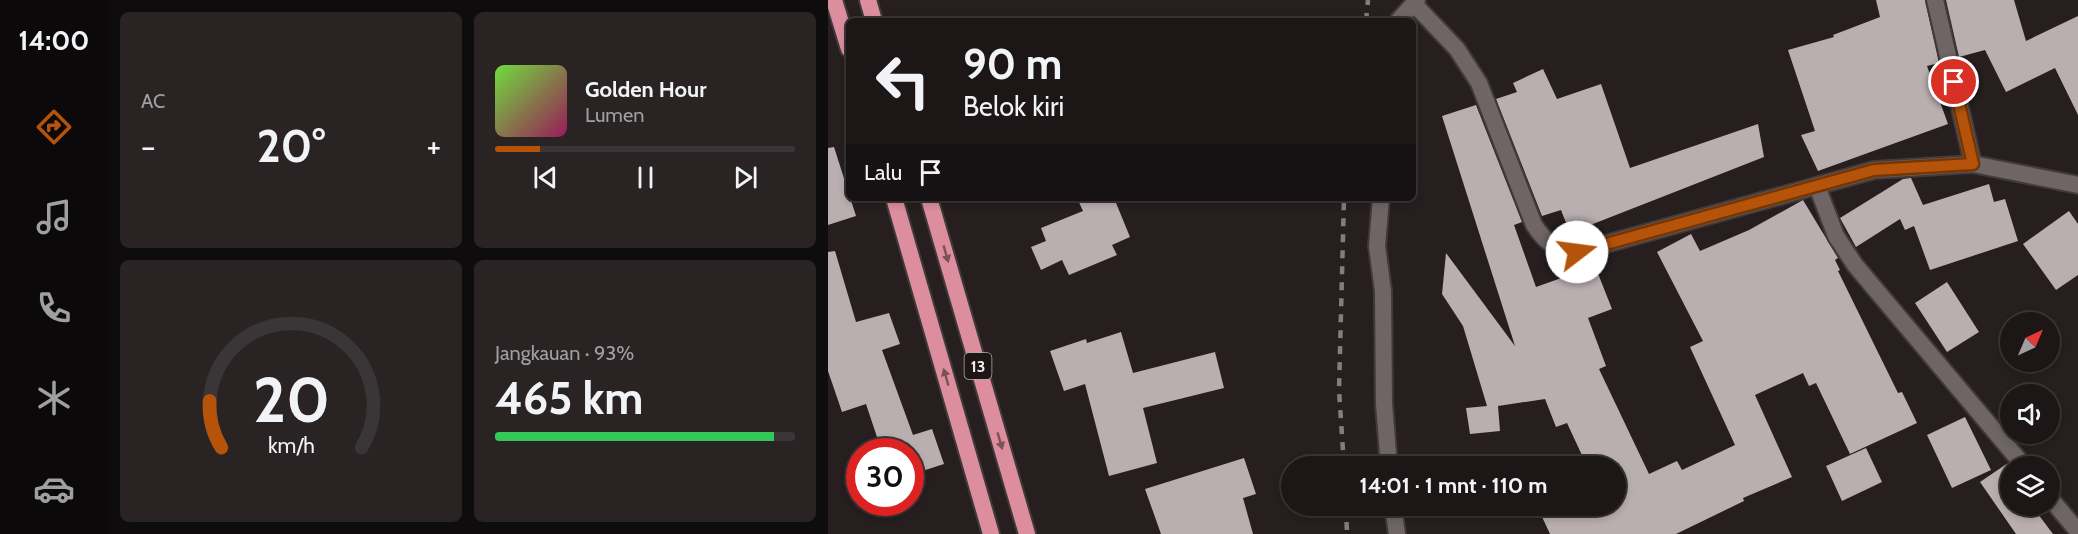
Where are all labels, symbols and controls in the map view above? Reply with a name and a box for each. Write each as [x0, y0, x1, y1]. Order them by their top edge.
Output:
text: 14:00 [19, 24, 89, 57]
text: 90 m [963, 38, 1062, 90]
icon: left [864, 42, 942, 120]
pin [1928, 56, 1979, 107]
icon: arrive [1937, 65, 1970, 98]
text: Golden Hour [585, 76, 706, 103]
text: AC [141, 89, 165, 113]
text: Belok kiri [963, 90, 1064, 123]
text: Lumen [585, 103, 644, 127]
icon: directions [33, 106, 75, 148]
text: 20° [257, 119, 325, 173]
text: − [141, 126, 156, 166]
text: + [426, 126, 441, 166]
icon: arrive [914, 156, 947, 189]
text: Lalu [864, 159, 902, 186]
icon: previous [529, 161, 562, 194]
icon: pause [629, 161, 662, 194]
icon: next [729, 161, 762, 194]
icon: music [33, 196, 75, 238]
position arrow [1545, 220, 1609, 284]
one-way arrow [942, 245, 951, 263]
icon: phone [33, 287, 75, 329]
north arrow [2000, 312, 2060, 372]
map controls [2000, 312, 2060, 516]
text: Jangkauan · 93% [495, 341, 634, 365]
road number: 13 [964, 353, 992, 379]
text: 20 [252, 362, 330, 438]
one-way arrow [941, 368, 950, 386]
text: 465 km [495, 371, 643, 425]
icon: climate [33, 377, 75, 419]
button: sound [2000, 384, 2060, 444]
text: km/h [268, 432, 314, 458]
one-way arrow [996, 432, 1005, 450]
speed limit sign: 30 [846, 438, 924, 516]
button: layers [2000, 456, 2060, 516]
icon: car [33, 468, 75, 510]
text: 14:01 · 1 mnt · 110 m [1360, 472, 1547, 499]

